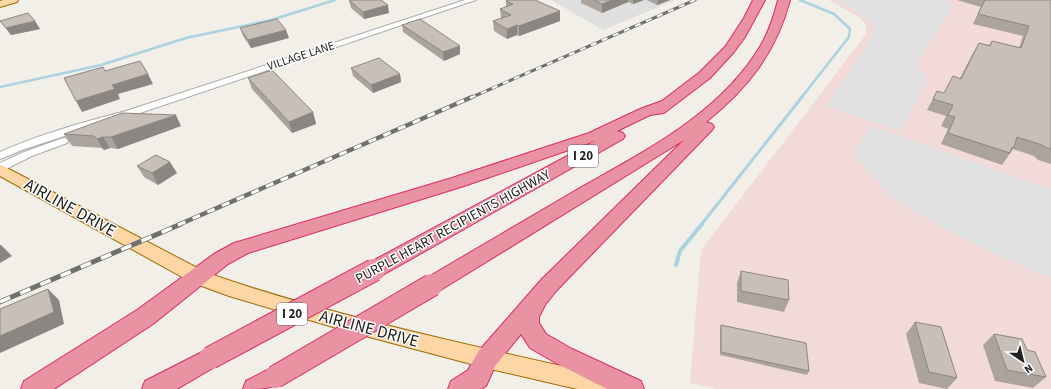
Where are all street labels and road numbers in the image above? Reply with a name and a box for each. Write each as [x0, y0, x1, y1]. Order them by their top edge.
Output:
street label: VILLAGE LANE [265, 37, 337, 75]
road number: I 20 [568, 145, 598, 167]
street label: PURPLE HEART RECIPIENTS HIGHWAY [352, 165, 554, 289]
street label: AIRLINE DRIVE [20, 173, 120, 243]
road number: I 20 [277, 303, 307, 325]
street label: AIRLINE DRIVE [317, 304, 421, 354]

